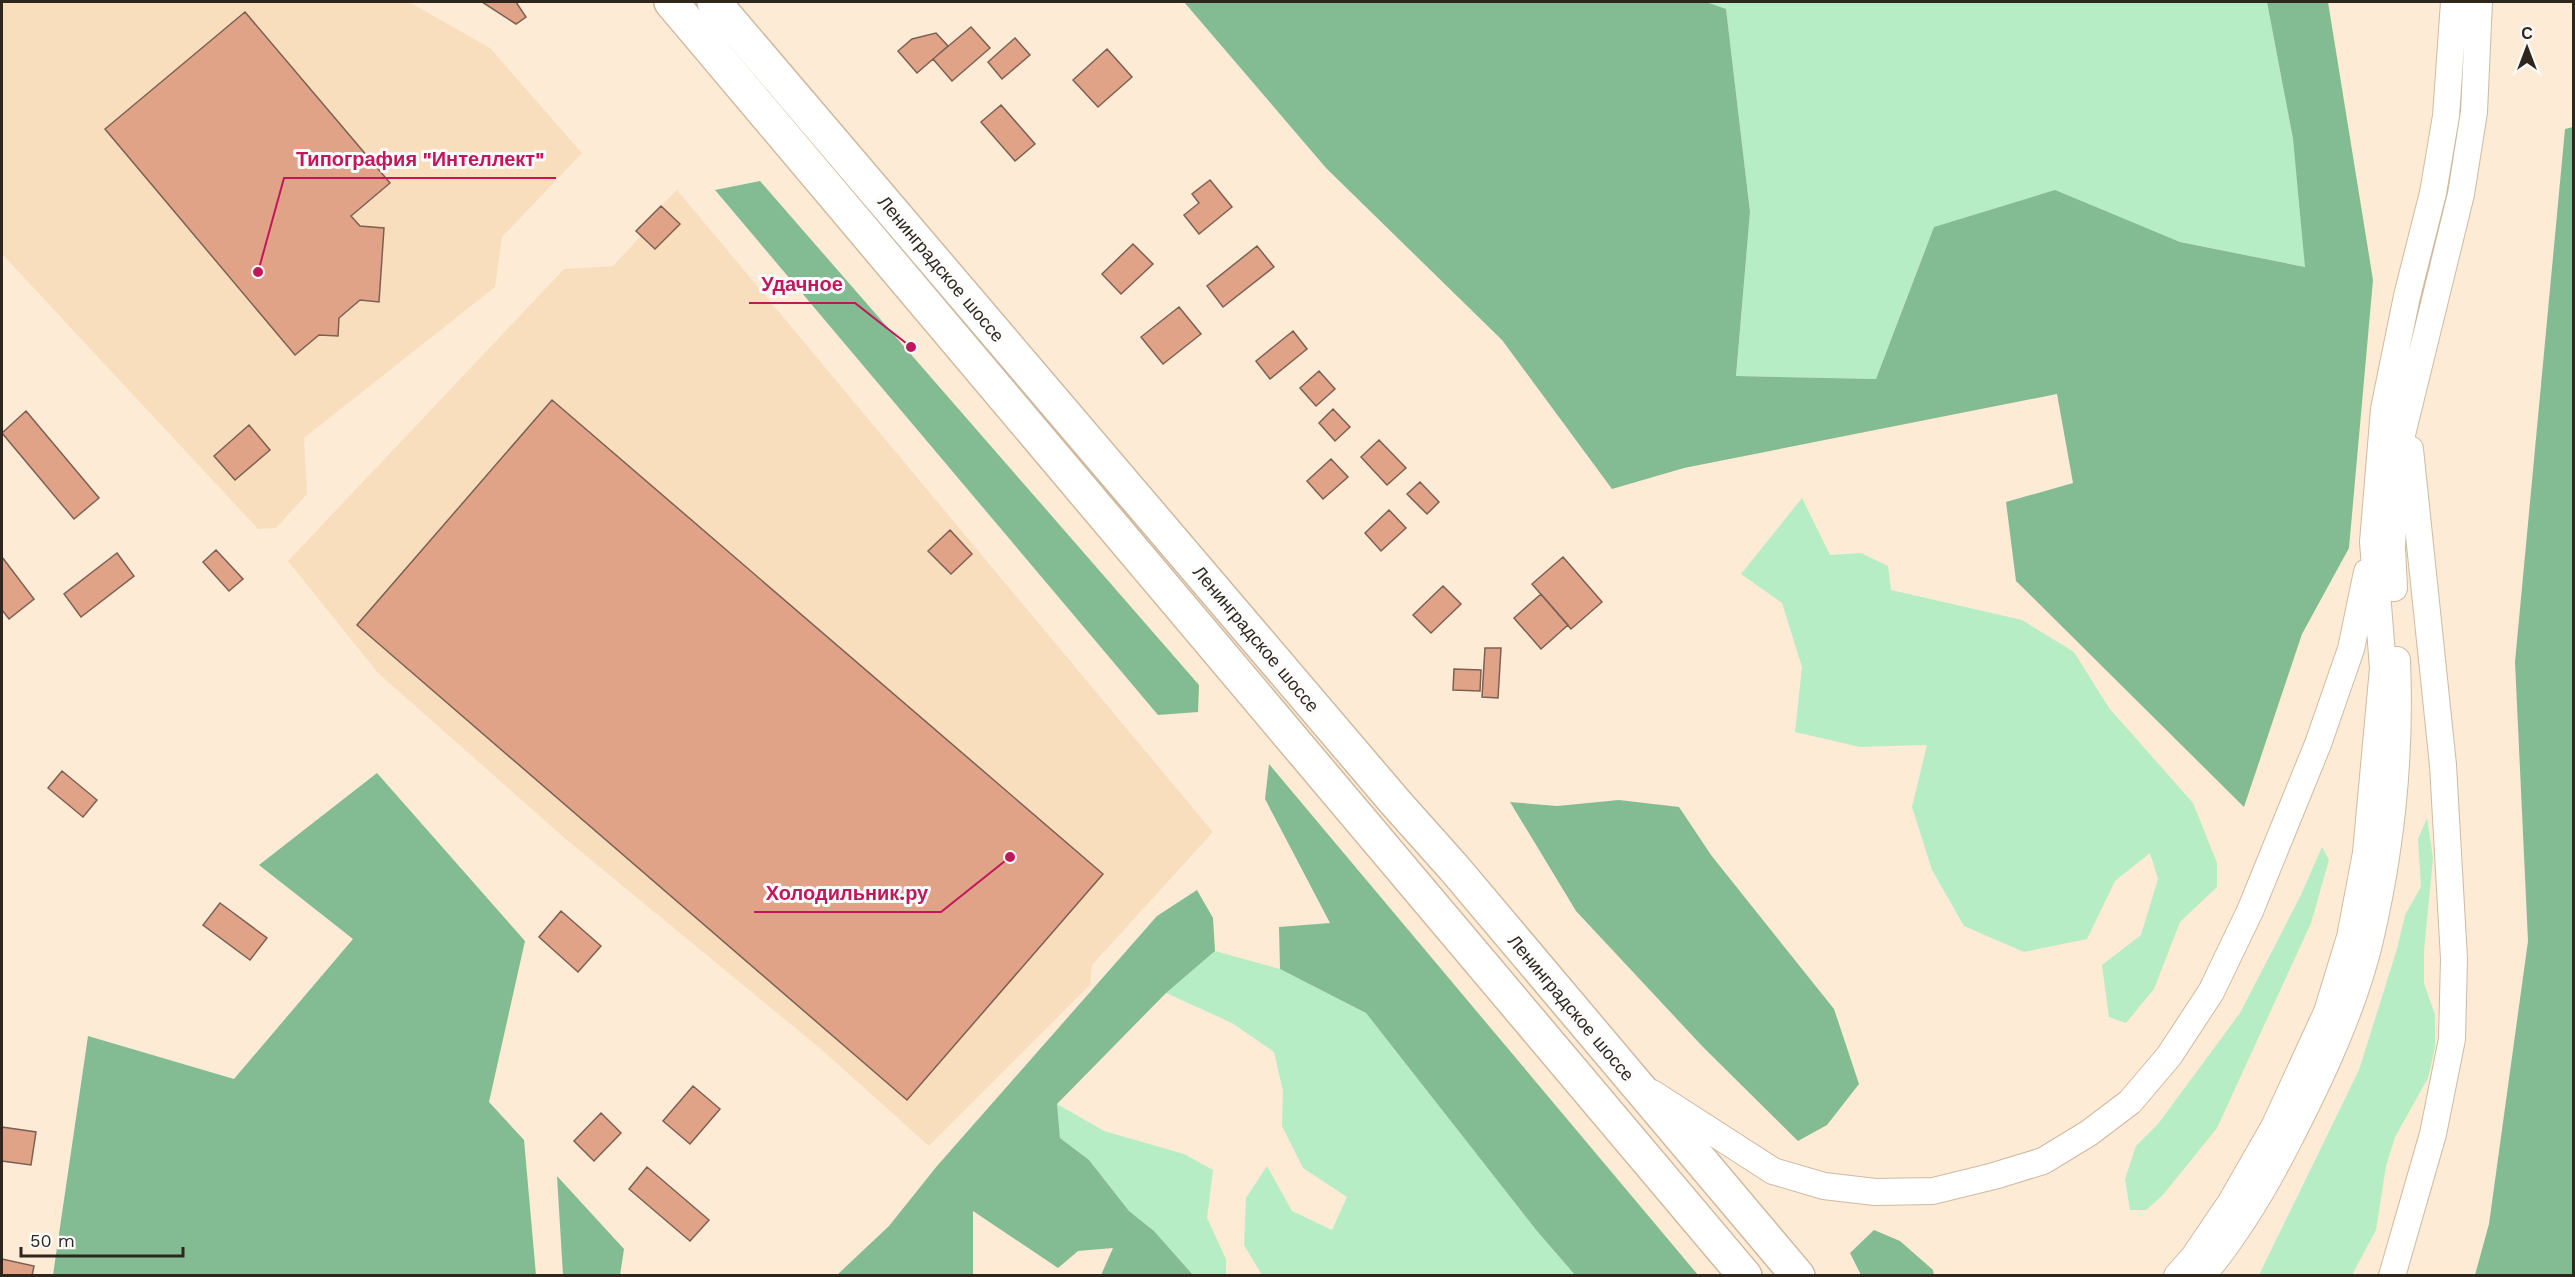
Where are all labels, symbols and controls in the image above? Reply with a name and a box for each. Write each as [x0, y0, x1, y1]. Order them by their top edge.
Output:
north arrow [2497, 18, 2557, 78]
text: С [2521, 24, 2533, 43]
callout: Типография "Интеллект" [284, 140, 556, 178]
text: Типография "Интеллект" [296, 147, 544, 171]
street label: Ленинградское шоссе [874, 191, 1009, 346]
callout: Удачное [749, 265, 855, 303]
text: Удачное [761, 272, 843, 296]
street label: Ленинградское шоссе [1189, 561, 1324, 716]
callout: Холодильник.ру [754, 874, 941, 912]
text: Холодильник.ру [766, 881, 929, 905]
street label: Ленинградское шоссе [1504, 930, 1639, 1085]
scale bar [21, 1220, 183, 1258]
text: 50 m [30, 1230, 75, 1251]

